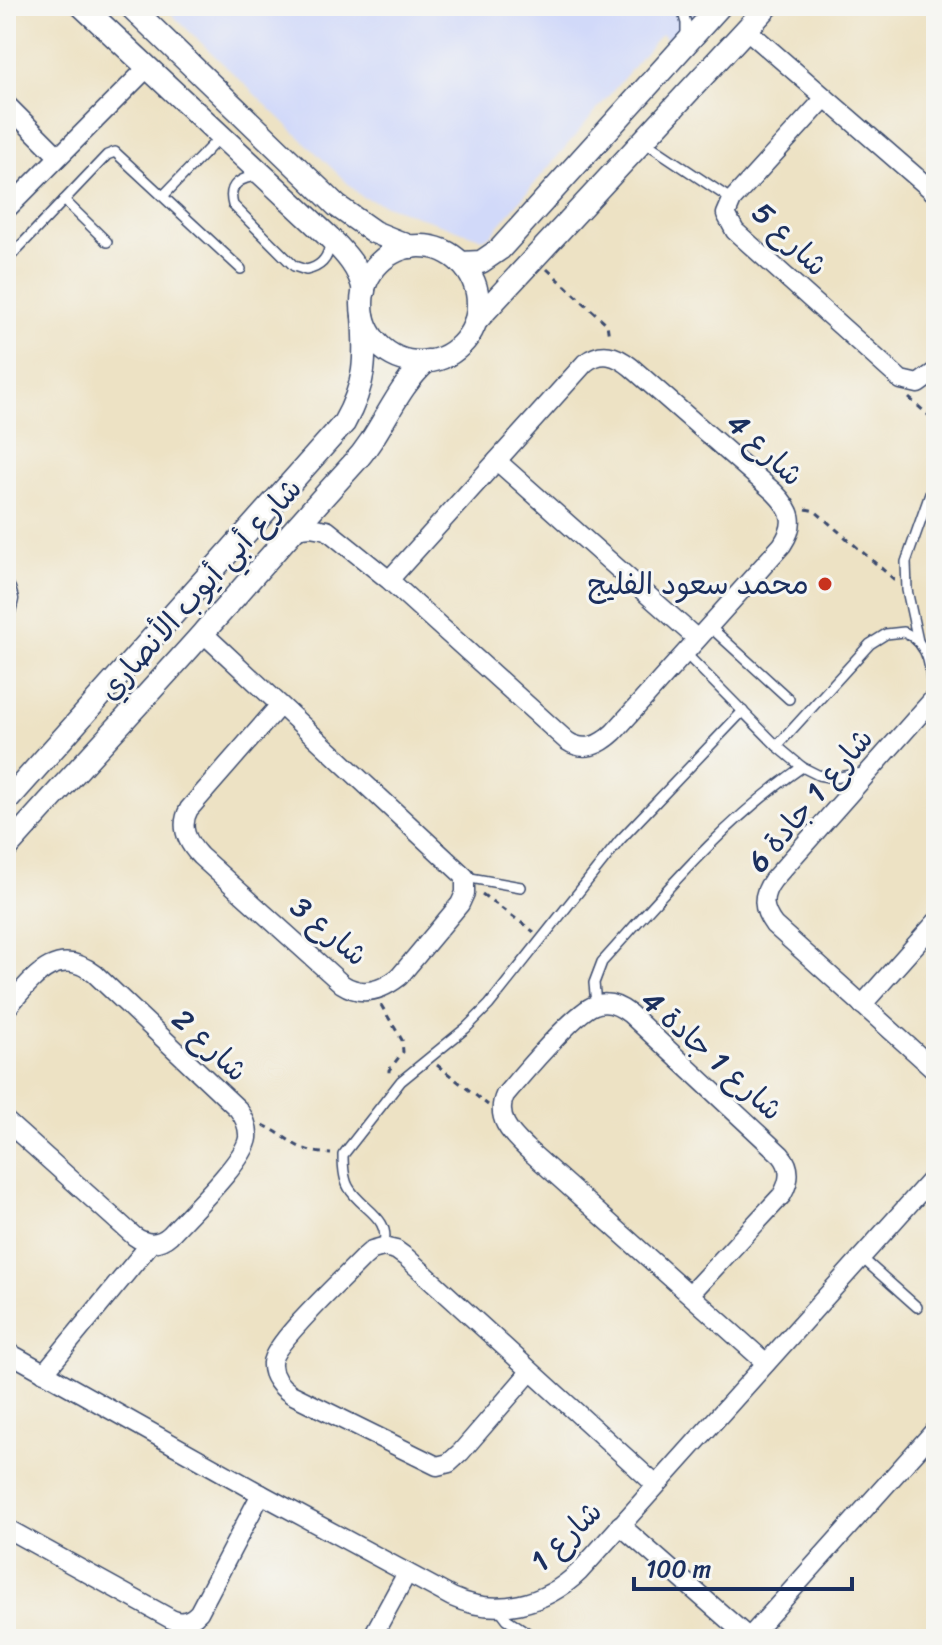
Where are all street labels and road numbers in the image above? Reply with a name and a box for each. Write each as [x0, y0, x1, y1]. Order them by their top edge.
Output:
street label: شارع 5 [738, 188, 842, 290]
street label: شارع 4 [713, 398, 817, 500]
street label: شارع أبي أيوب الأنصاري [84, 465, 316, 713]
street label: شارع 1 جادة 6 [733, 715, 887, 885]
street label: شارع 3 [277, 882, 381, 980]
street label: شارع 1 جادة 4 [628, 975, 796, 1135]
street label: شارع 2 [159, 995, 261, 1095]
street label: شارع 1 [516, 1487, 616, 1585]

